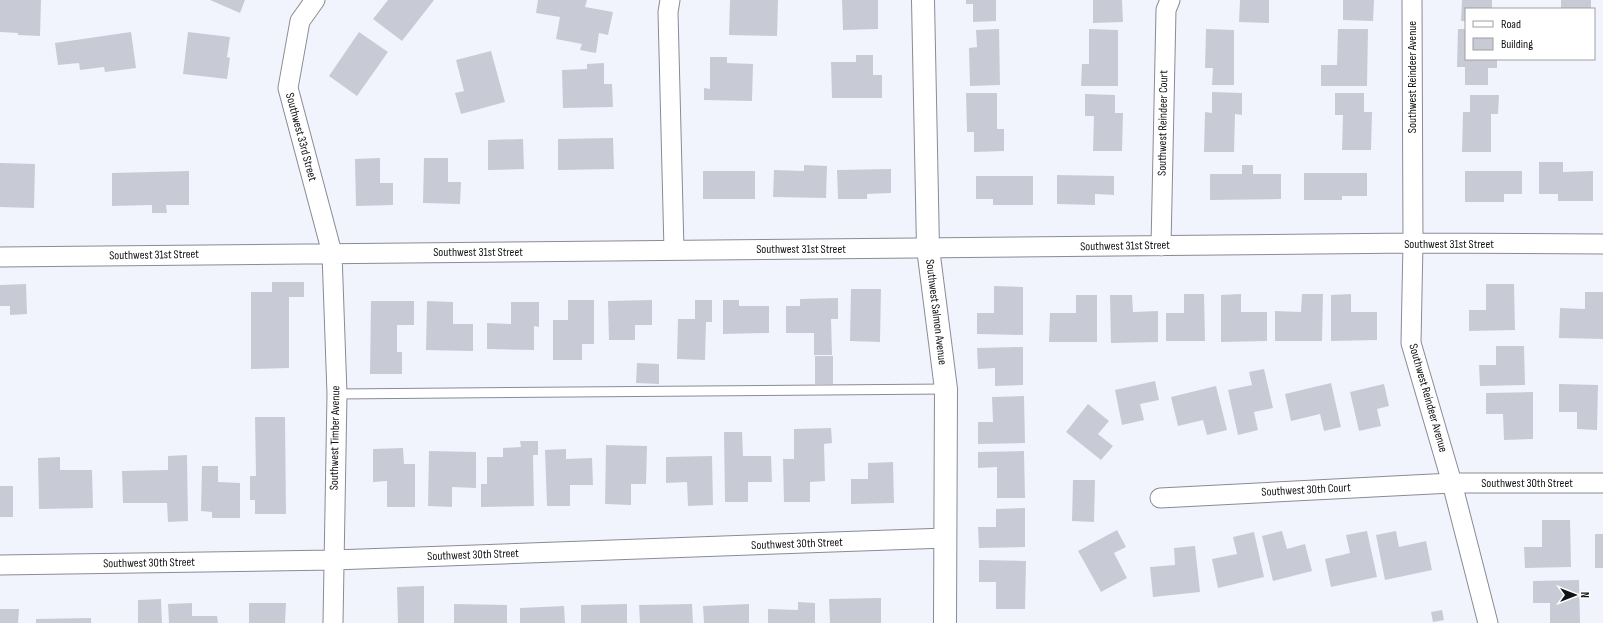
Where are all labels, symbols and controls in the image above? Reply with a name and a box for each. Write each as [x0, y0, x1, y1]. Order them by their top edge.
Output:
legend [1465, 8, 1595, 60]
text: Road [1501, 17, 1521, 32]
street label: Southwest Reindeer Avenue [1405, 21, 1420, 133]
text: Building [1501, 37, 1533, 52]
street label: Southwest Reindeer Court [1155, 70, 1171, 176]
street label: Southwest 33rd Street [282, 91, 320, 183]
street label: Southwest 31st Street [1404, 237, 1494, 252]
street label: Southwest 31st Street [1080, 238, 1170, 254]
street label: Southwest 31st Street [756, 242, 846, 257]
street label: Southwest 31st Street [433, 245, 523, 260]
street label: Southwest 31st Street [109, 247, 199, 263]
street label: Southwest Salmon Avenue [922, 258, 950, 366]
street label: Southwest Reindeer Avenue [1405, 342, 1451, 454]
street label: Southwest Timber Avenue [327, 385, 343, 490]
street label: Southwest 30th Street [1481, 476, 1573, 491]
street label: Southwest 30th Court [1261, 480, 1351, 500]
street label: Southwest 30th Street [751, 535, 843, 553]
street label: Southwest 30th Street [427, 546, 519, 564]
street label: Southwest 30th Street [103, 555, 195, 571]
north arrow [1555, 575, 1595, 615]
text: N [1578, 592, 1591, 598]

